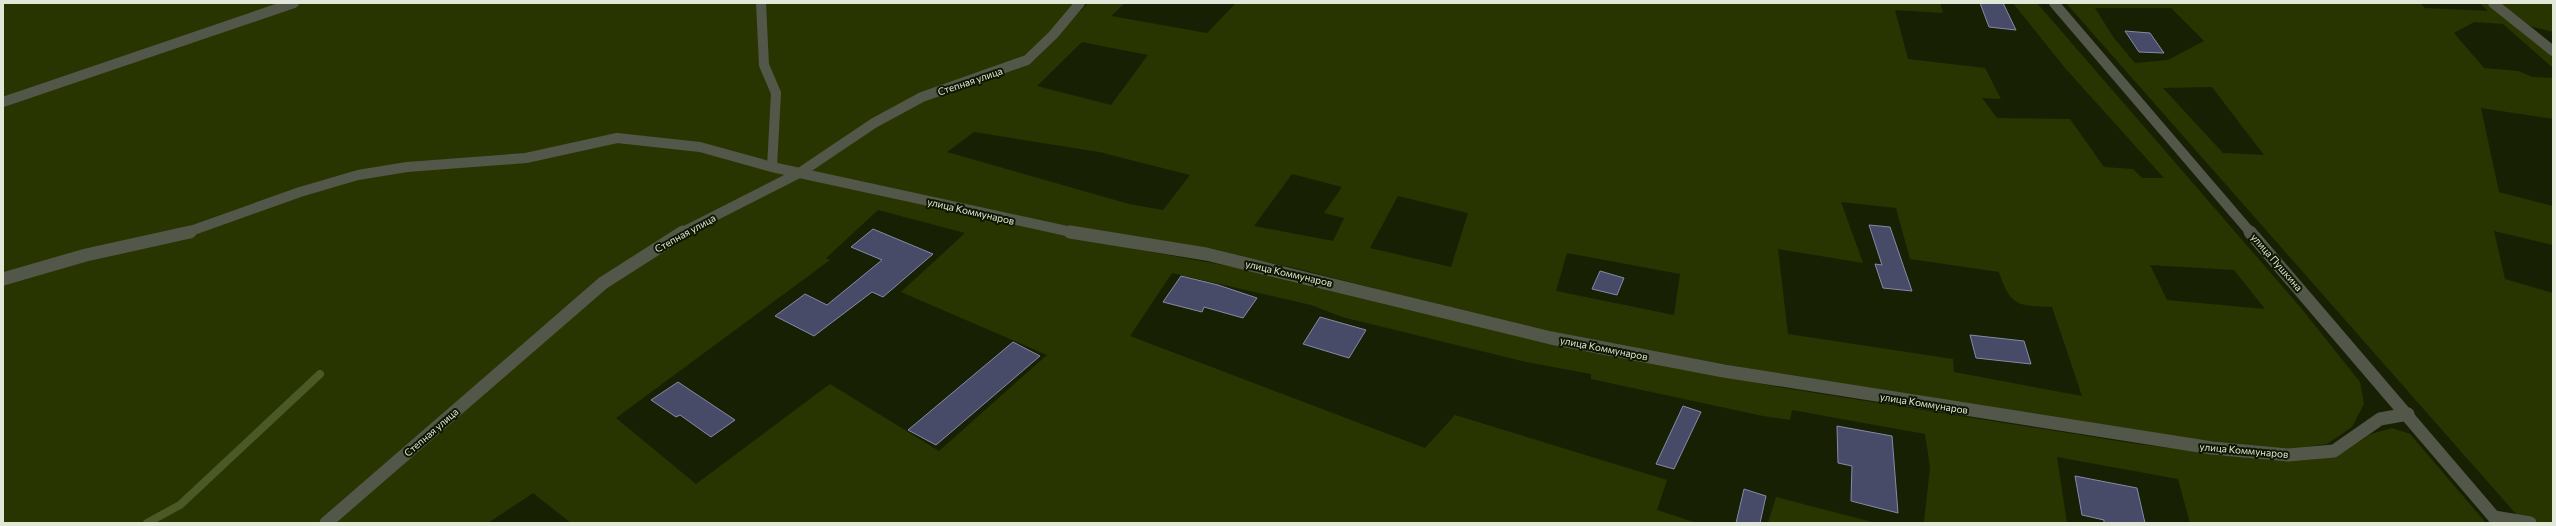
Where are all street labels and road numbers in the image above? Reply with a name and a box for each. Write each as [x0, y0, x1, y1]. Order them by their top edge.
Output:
street label: Степная улица [936, 64, 1004, 98]
street label: улица Коммунаров [926, 195, 1016, 227]
street label: Степная улица [652, 211, 718, 255]
street label: улица Пушкина [2249, 231, 2305, 293]
street label: улица Коммунаров [1244, 257, 1334, 289]
street label: улица Коммунаров [1559, 334, 1649, 362]
street label: улица Коммунаров [1879, 390, 1969, 416]
street label: Степная улица [402, 405, 460, 459]
street label: улица Коммунаров [2199, 440, 2289, 460]

